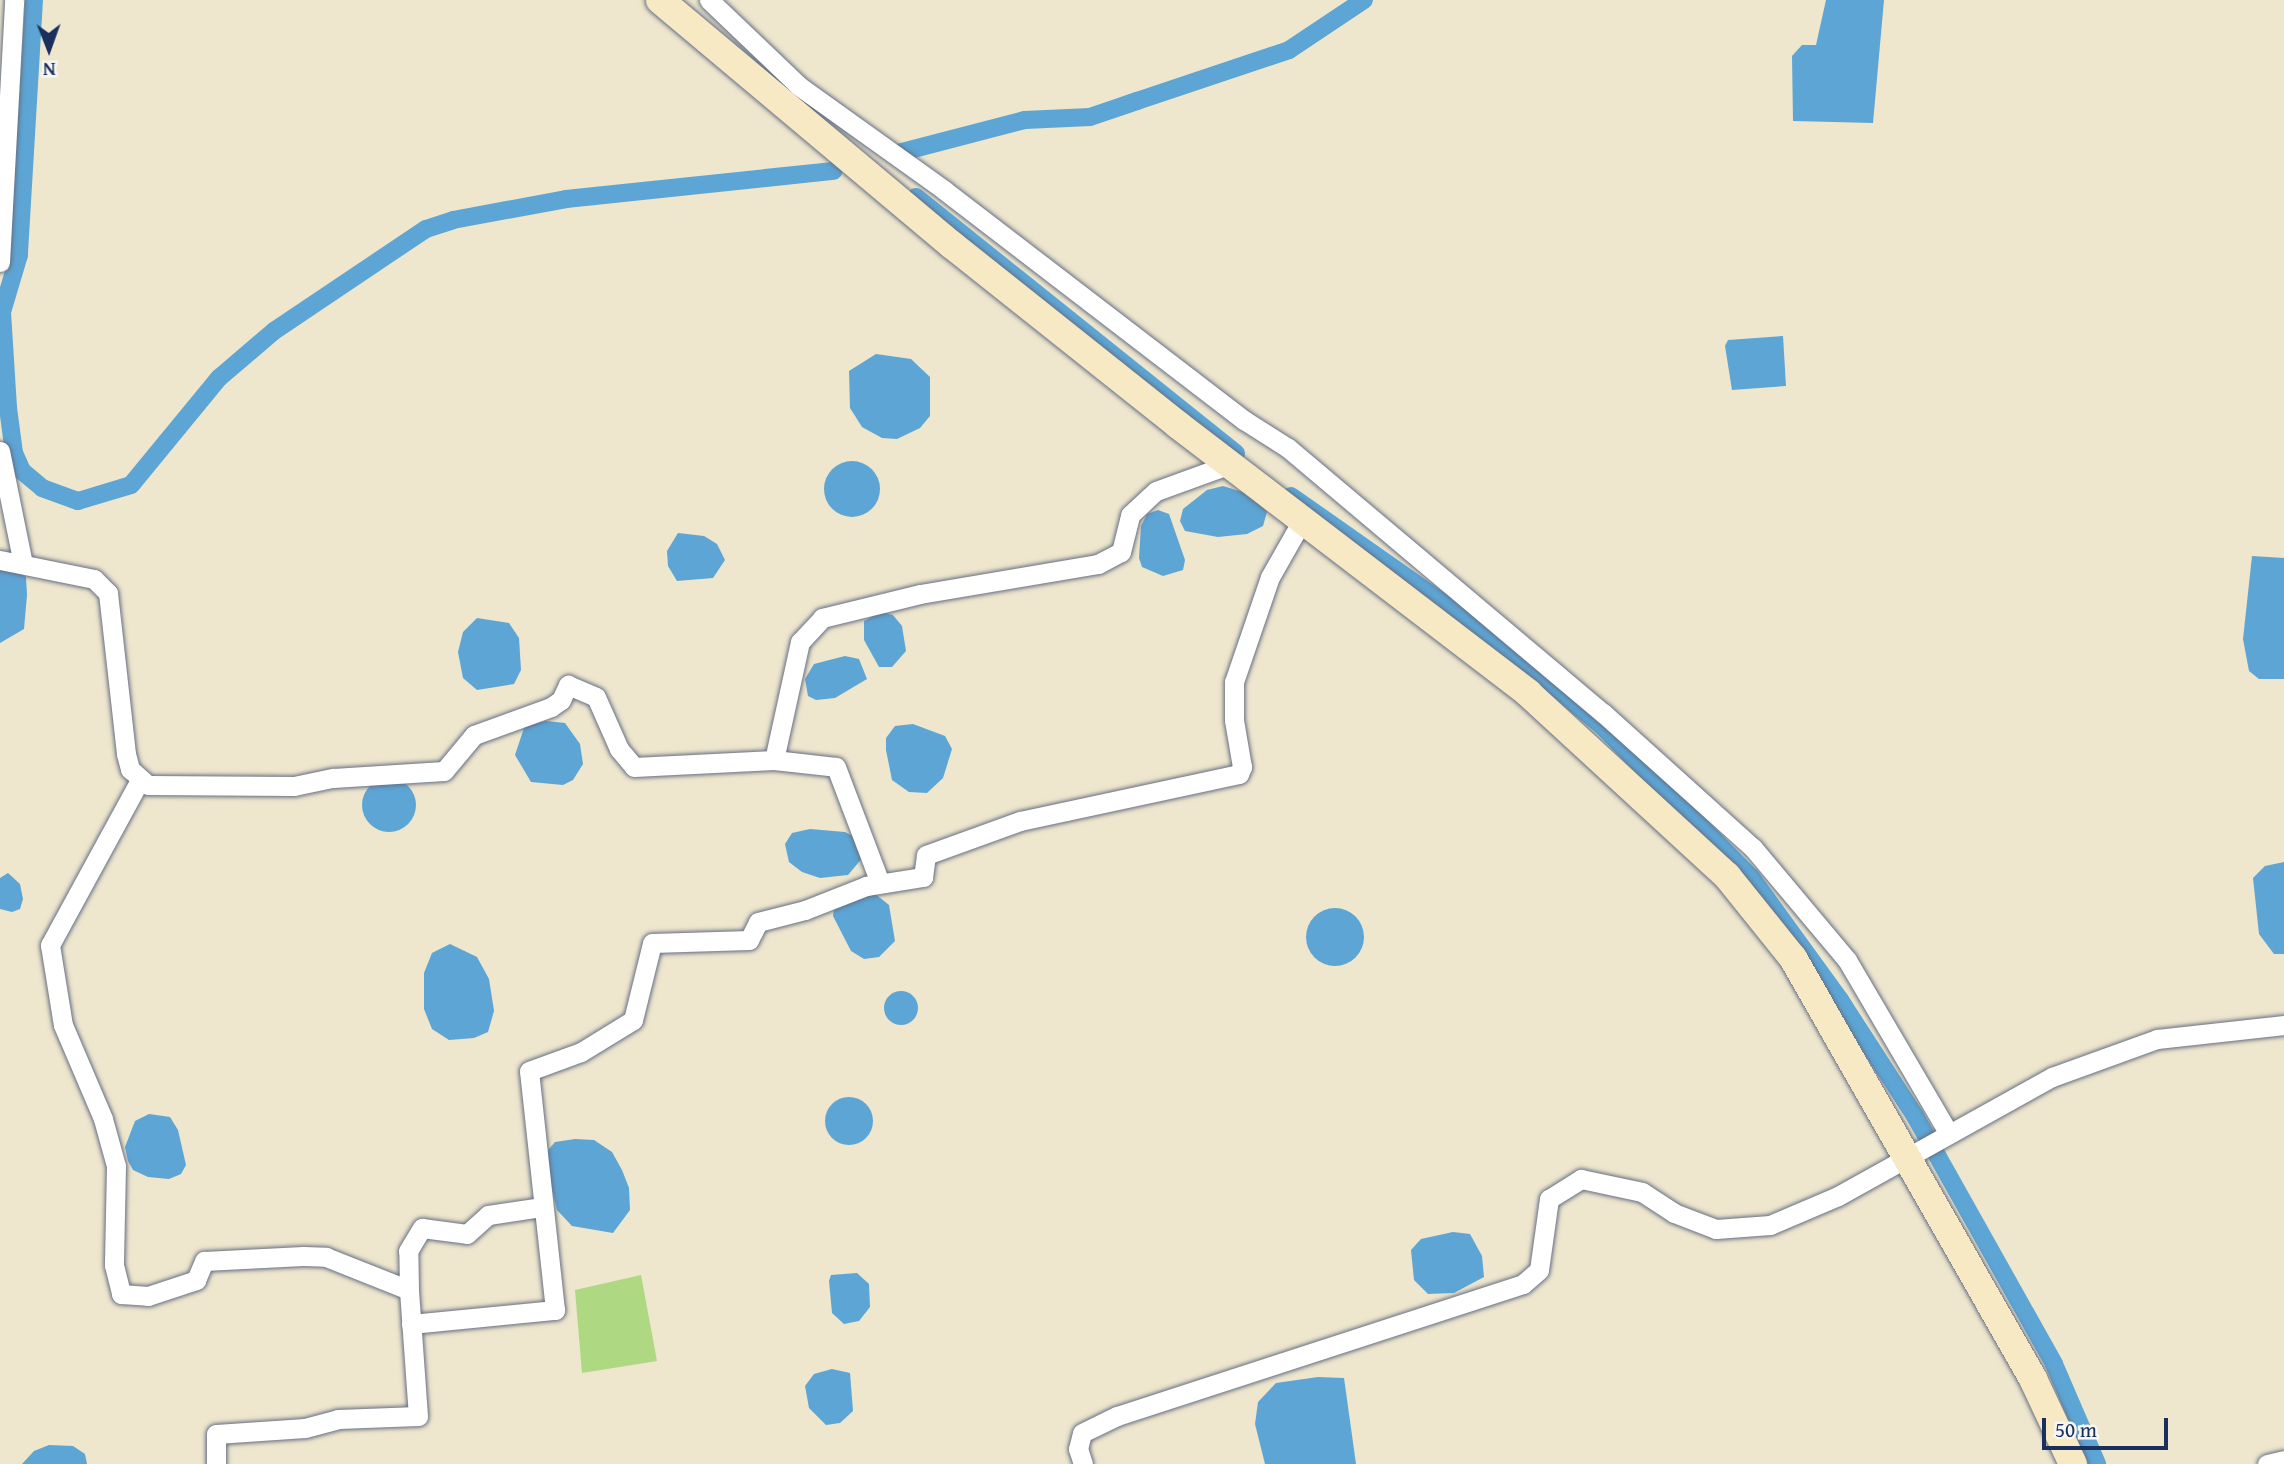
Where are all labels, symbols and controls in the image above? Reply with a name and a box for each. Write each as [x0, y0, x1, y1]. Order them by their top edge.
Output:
north arrow [14, 14, 84, 84]
text: N [43, 56, 56, 84]
scale bar [2046, 1404, 2172, 1448]
text: 50 m [2055, 1414, 2097, 1445]

